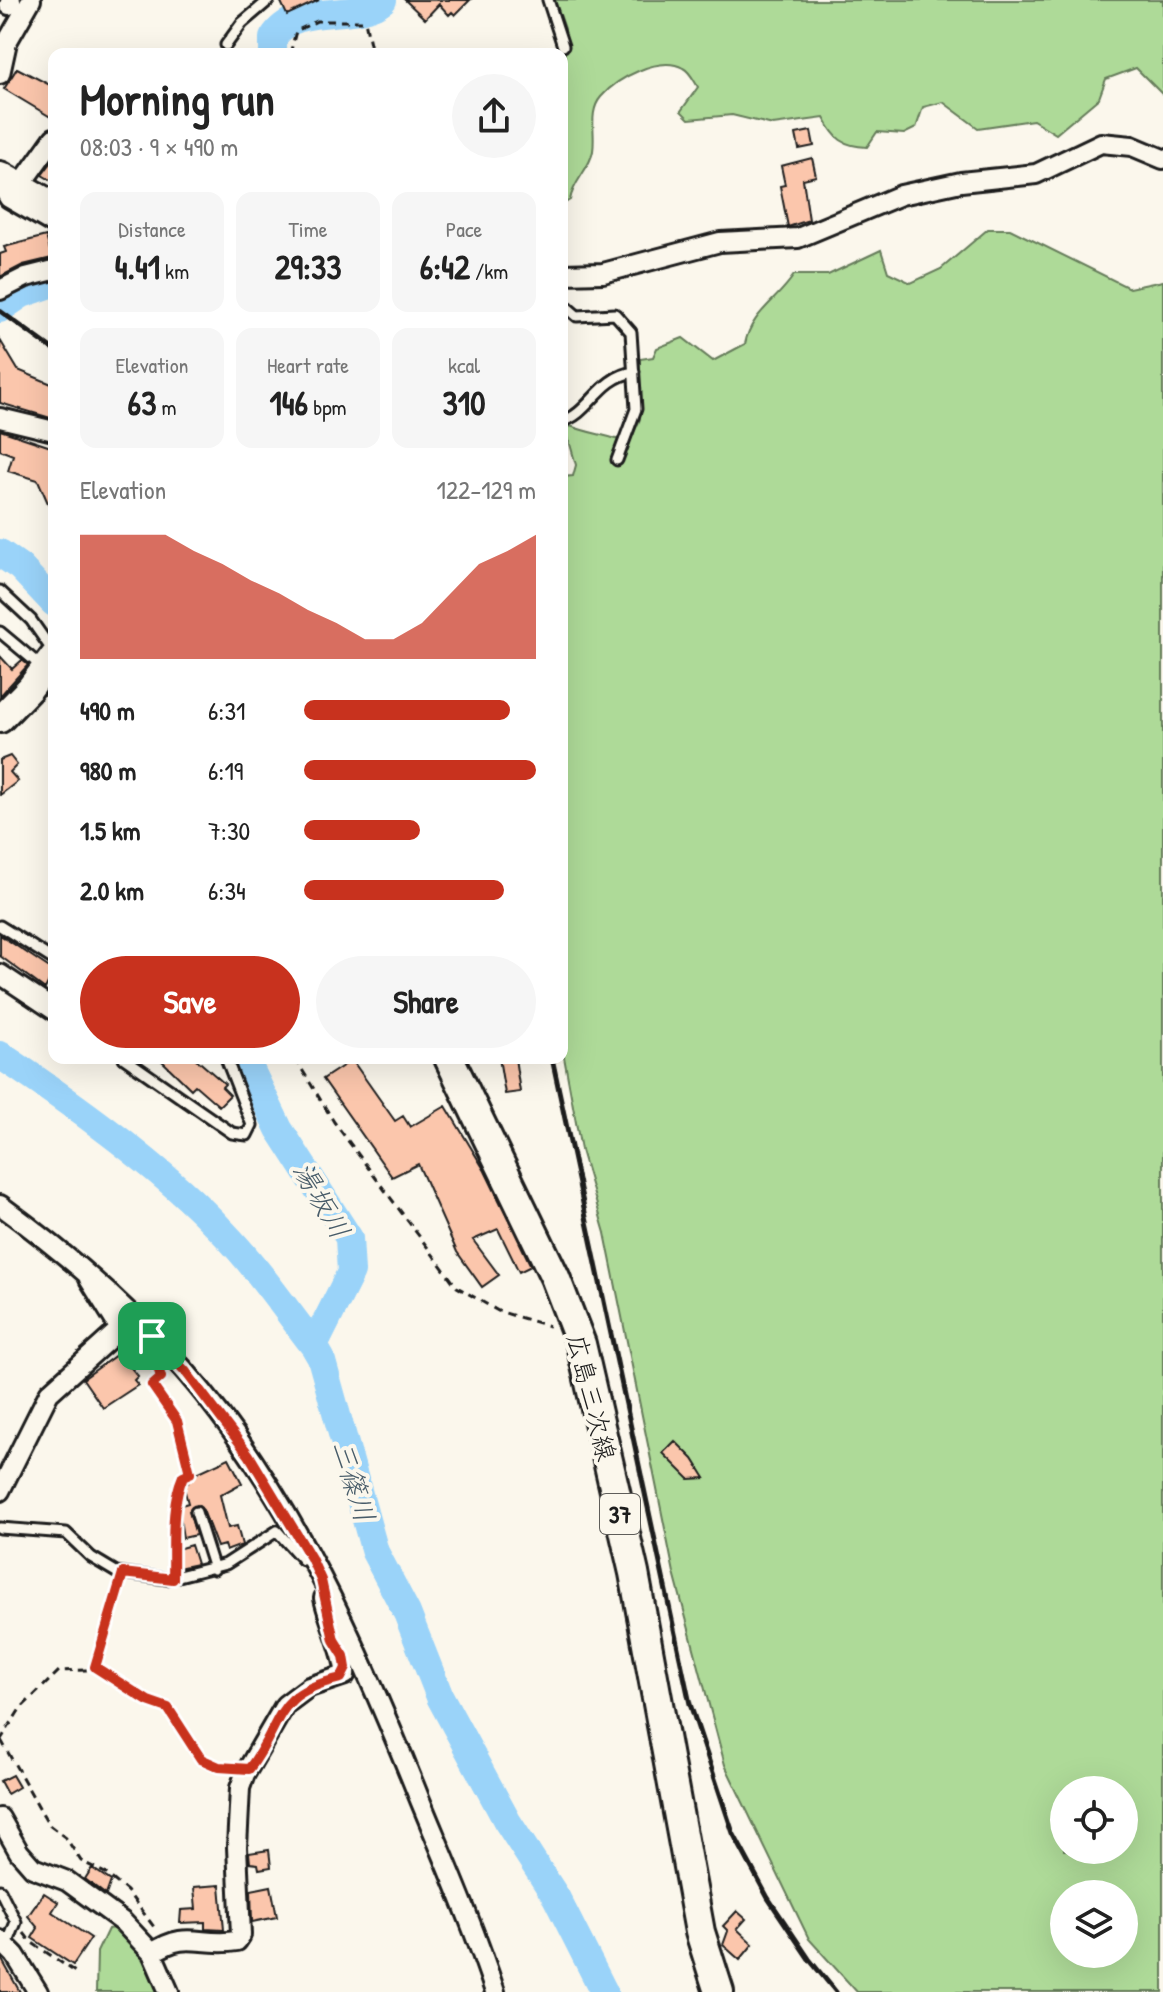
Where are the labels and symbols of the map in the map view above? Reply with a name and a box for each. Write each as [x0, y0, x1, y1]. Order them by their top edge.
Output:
water label: 湯坂川 [285, 1154, 359, 1246]
pin [118, 1302, 186, 1370]
street label: 広島三次線 [559, 1330, 625, 1464]
water label: 三篠川 [324, 1435, 384, 1527]
road number: 37 [600, 1494, 640, 1534]

